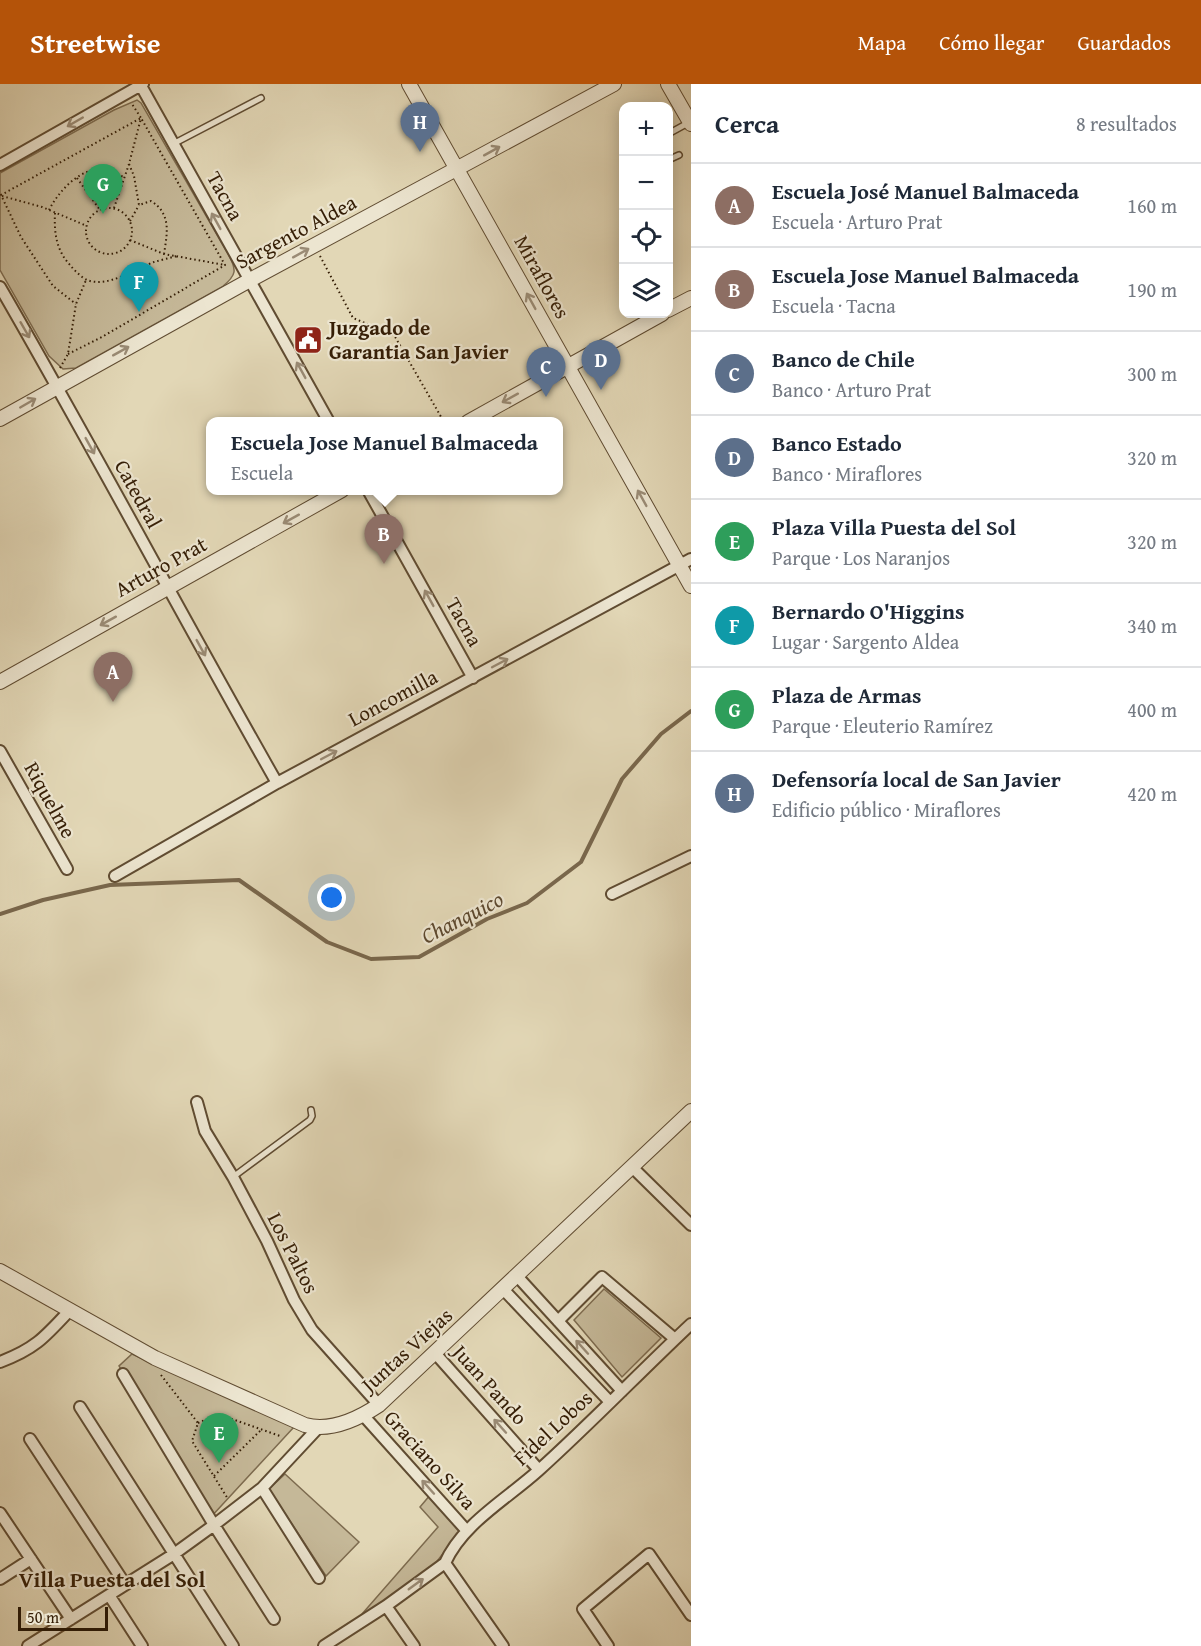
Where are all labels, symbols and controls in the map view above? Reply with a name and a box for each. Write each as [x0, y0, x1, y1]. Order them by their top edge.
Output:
text: Streetwise [30, 22, 160, 63]
text: Mapa [858, 27, 906, 58]
text: Cómo llegar [939, 27, 1044, 58]
text: Guardados [1077, 27, 1171, 58]
map controls [619, 102, 673, 318]
button: + [619, 102, 673, 156]
pin: H [400, 103, 440, 152]
text: Cerca [715, 104, 779, 143]
text: 8 resultados [1076, 109, 1177, 138]
one-way arrow [67, 117, 84, 129]
one-way arrow [483, 145, 500, 157]
button: − [619, 156, 673, 210]
pin: G [84, 164, 122, 214]
street label: Tacna [199, 166, 252, 226]
text: Escuela José Manuel Balmaceda [772, 175, 1079, 207]
street label: Sargento Aldea [230, 187, 362, 277]
text: A [728, 191, 741, 220]
text: 160 m [1127, 191, 1177, 220]
text: Escuela · Arturo Prat [772, 207, 942, 236]
button: locate [619, 210, 673, 264]
one-way arrow [210, 213, 222, 230]
street label: Miraflores [507, 229, 578, 324]
one-way arrow [292, 247, 310, 258]
text: Escuela Jose Manuel Balmaceda [772, 259, 1079, 291]
pin: F [120, 262, 158, 312]
button: layers [619, 264, 673, 318]
text: B [728, 275, 741, 304]
text: 190 m [1127, 275, 1177, 304]
text: Escuela · Tacna [772, 291, 896, 320]
one-way arrow [525, 293, 537, 310]
place label: Juzgado de Garantia San Javier [326, 312, 509, 367]
one-way arrow [19, 321, 31, 338]
public building icon: Juzgado de Garantia San Javier [292, 324, 324, 356]
pin: D [582, 340, 620, 390]
text: Banco de Chile [772, 343, 915, 375]
one-way arrow [112, 345, 129, 357]
pin: C [526, 348, 566, 397]
text: C [729, 359, 740, 388]
text: 300 m [1127, 359, 1177, 388]
one-way arrow [294, 362, 306, 379]
text: Banco · Arturo Prat [772, 375, 931, 404]
one-way arrow [502, 392, 519, 404]
one-way arrow [19, 397, 37, 408]
popup [206, 417, 563, 495]
text: Escuela Jose Manuel Balmaceda [231, 426, 538, 458]
text: Banco Estado [772, 427, 902, 459]
one-way arrow [85, 437, 96, 455]
text: D [728, 443, 741, 472]
text: 320 m [1127, 443, 1177, 472]
street label: Catedral [107, 454, 170, 534]
text: Escuela [231, 458, 293, 487]
text: Banco · Miraflores [772, 459, 922, 488]
one-way arrow [636, 490, 647, 508]
text: Plaza Villa Puesta del Sol [772, 511, 1016, 543]
one-way arrow [283, 513, 300, 525]
pin: B [364, 514, 404, 564]
text: E [729, 527, 740, 556]
text: 320 m [1127, 527, 1177, 556]
street label: Arturo Prat [109, 528, 213, 605]
text: Parque · Los Naranjos [772, 543, 950, 572]
one-way arrow [422, 590, 434, 607]
street label: Tacna [438, 592, 491, 652]
text: Bernardo O'Higgins [772, 595, 964, 627]
text: F [729, 611, 740, 640]
text: 340 m [1127, 611, 1177, 640]
one-way arrow [100, 615, 117, 627]
text: Lugar · Sargento Aldea [772, 627, 959, 656]
one-way arrow [196, 638, 207, 656]
pin: A [94, 652, 132, 702]
one-way arrow [491, 657, 509, 668]
street label: Loncomilla [342, 661, 443, 734]
text: Plaza de Armas [772, 679, 922, 711]
text: G [728, 695, 741, 724]
text: 400 m [1127, 695, 1177, 724]
text: Parque · Eleuterio Ramírez [772, 711, 993, 740]
one-way arrow [319, 749, 337, 760]
street label: Riquelme [17, 756, 84, 844]
text: Defensoría local de San Javier [772, 763, 1061, 795]
text: H [728, 779, 741, 808]
text: 420 m [1127, 779, 1177, 808]
text: Edificio público · Miraflores [772, 795, 1001, 824]
your location [317, 883, 346, 912]
water label: Chanquico [415, 883, 509, 951]
street label: Los Paltos [260, 1207, 327, 1299]
street label: Juntas Viejas [352, 1300, 459, 1401]
street label: Juan Pando [444, 1335, 535, 1432]
one-way arrow [575, 1340, 589, 1355]
street label: Fidel Lobos [506, 1383, 599, 1473]
street label: Graciano Silva [377, 1403, 484, 1517]
pin: E [200, 1414, 238, 1463]
one-way arrow [493, 1419, 507, 1434]
one-way arrow [421, 1480, 435, 1495]
district label: Villa Puesta del Sol [19, 1563, 205, 1595]
one-way arrow [407, 1578, 423, 1591]
scale bar [18, 1604, 108, 1632]
text: 50 m [27, 1605, 59, 1629]

